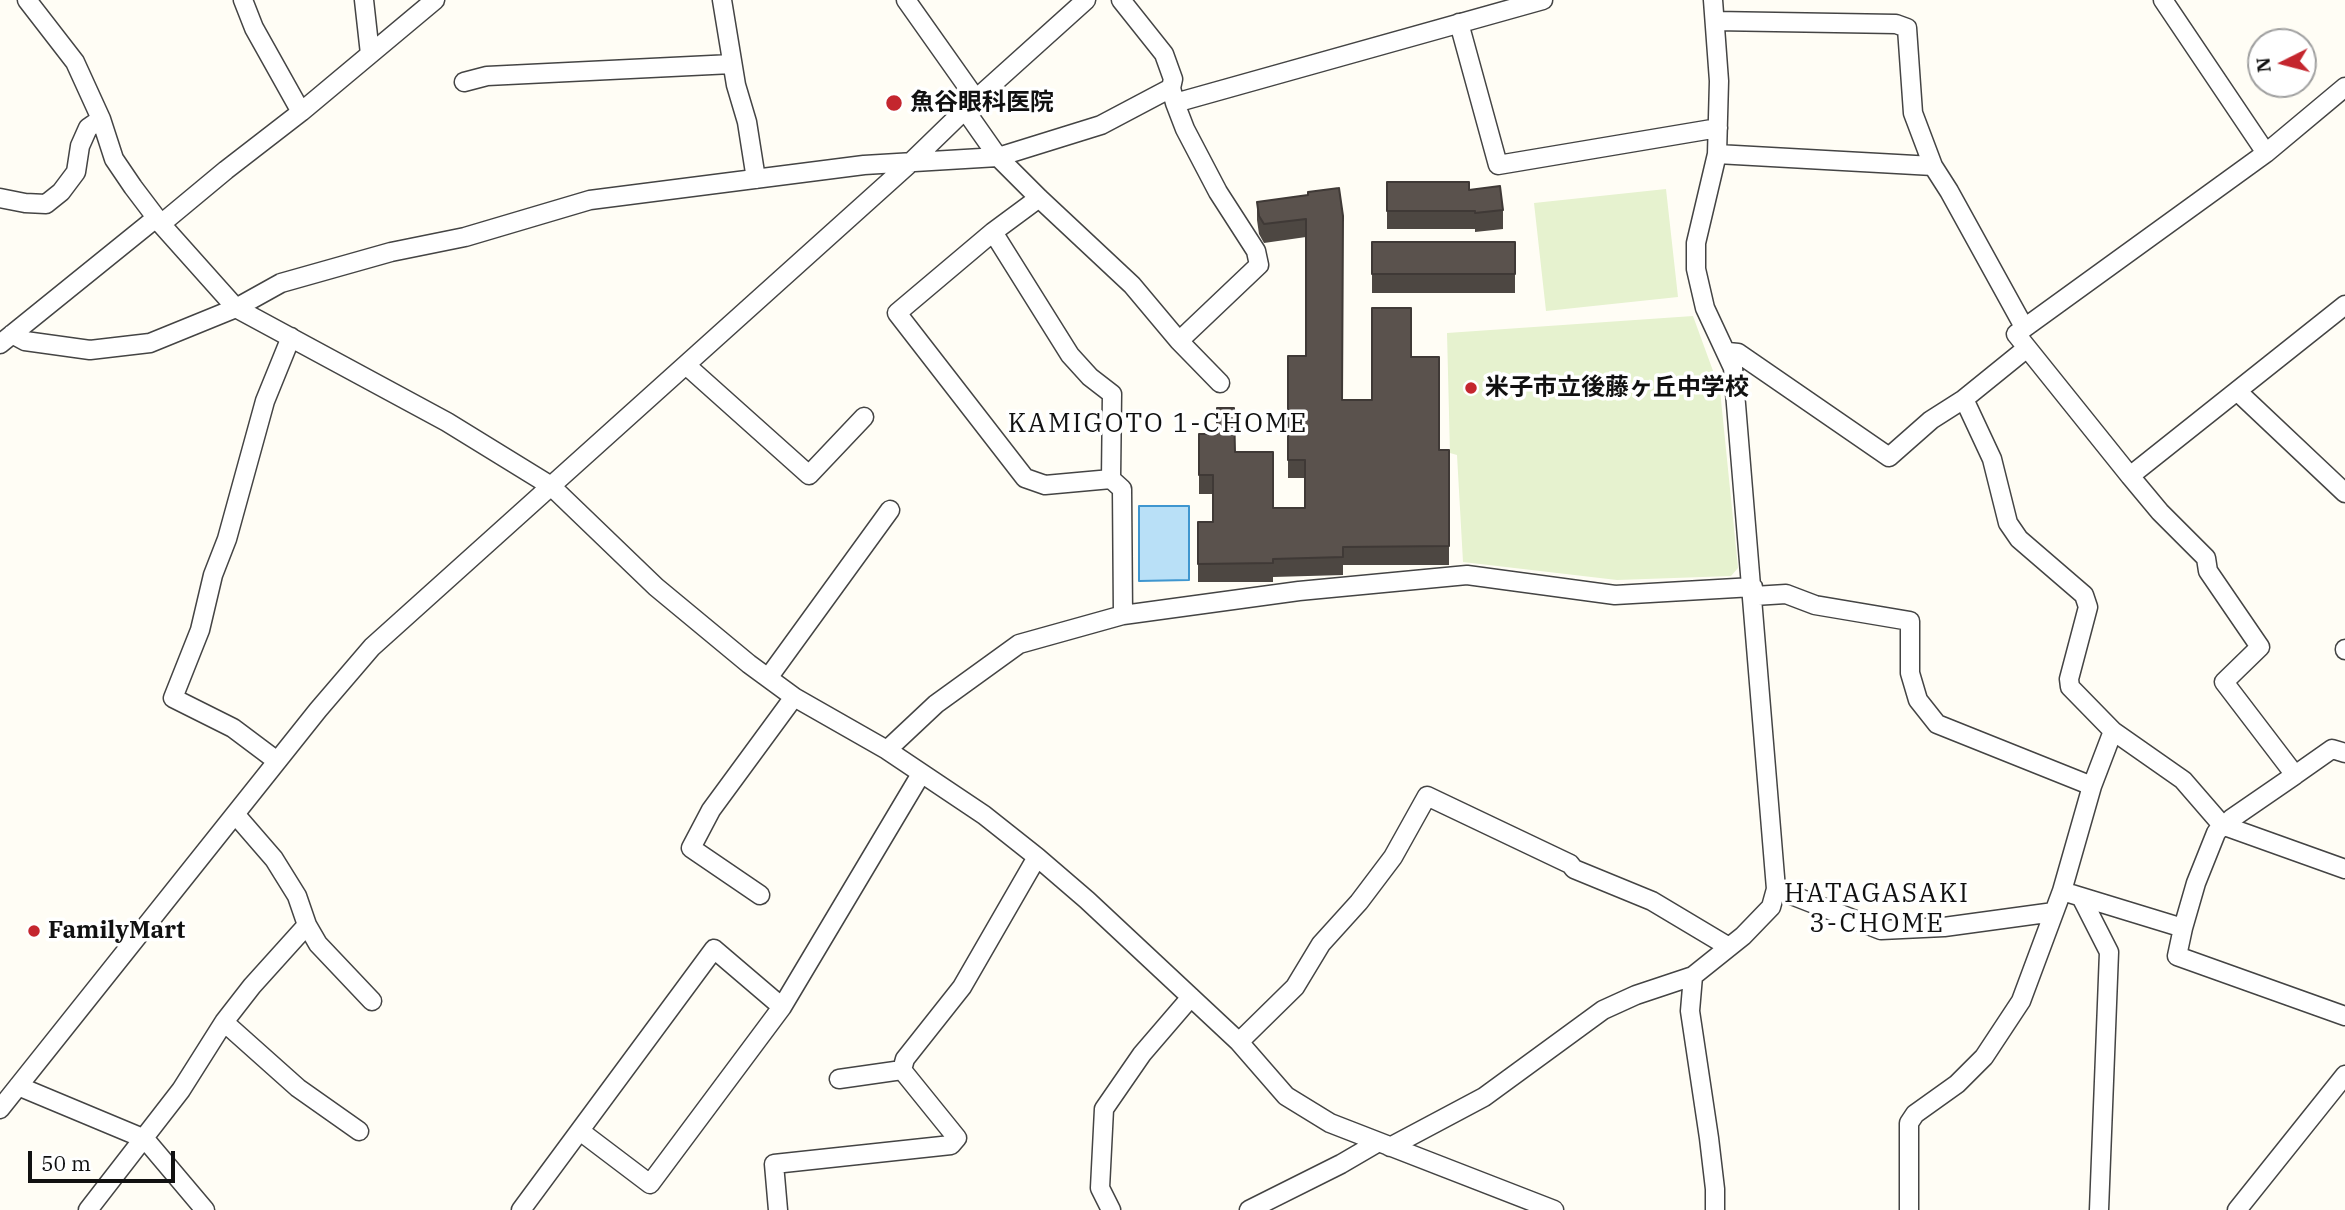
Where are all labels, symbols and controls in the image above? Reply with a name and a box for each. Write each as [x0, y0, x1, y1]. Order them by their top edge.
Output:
north arrow [2247, 28, 2317, 98]
text: N [2250, 56, 2276, 74]
place label: 魚谷眼科医院 [910, 89, 1054, 117]
marker: 魚谷眼科医院 [884, 93, 904, 113]
place label: 米子市立後藤ヶ丘中学校 [1485, 374, 1749, 402]
marker: 米子市立後藤ヶ丘中学校 [1463, 380, 1479, 396]
district label: KAMIGOTO 1-CHOME [1010, 408, 1306, 440]
district label: HATAGASAKI 3-CHOME [1785, 878, 1969, 940]
place label: FamilyMart [48, 917, 185, 945]
marker: FamilyMart [26, 923, 42, 939]
scale bar [32, 1136, 178, 1180]
text: 50 m [41, 1149, 91, 1177]

